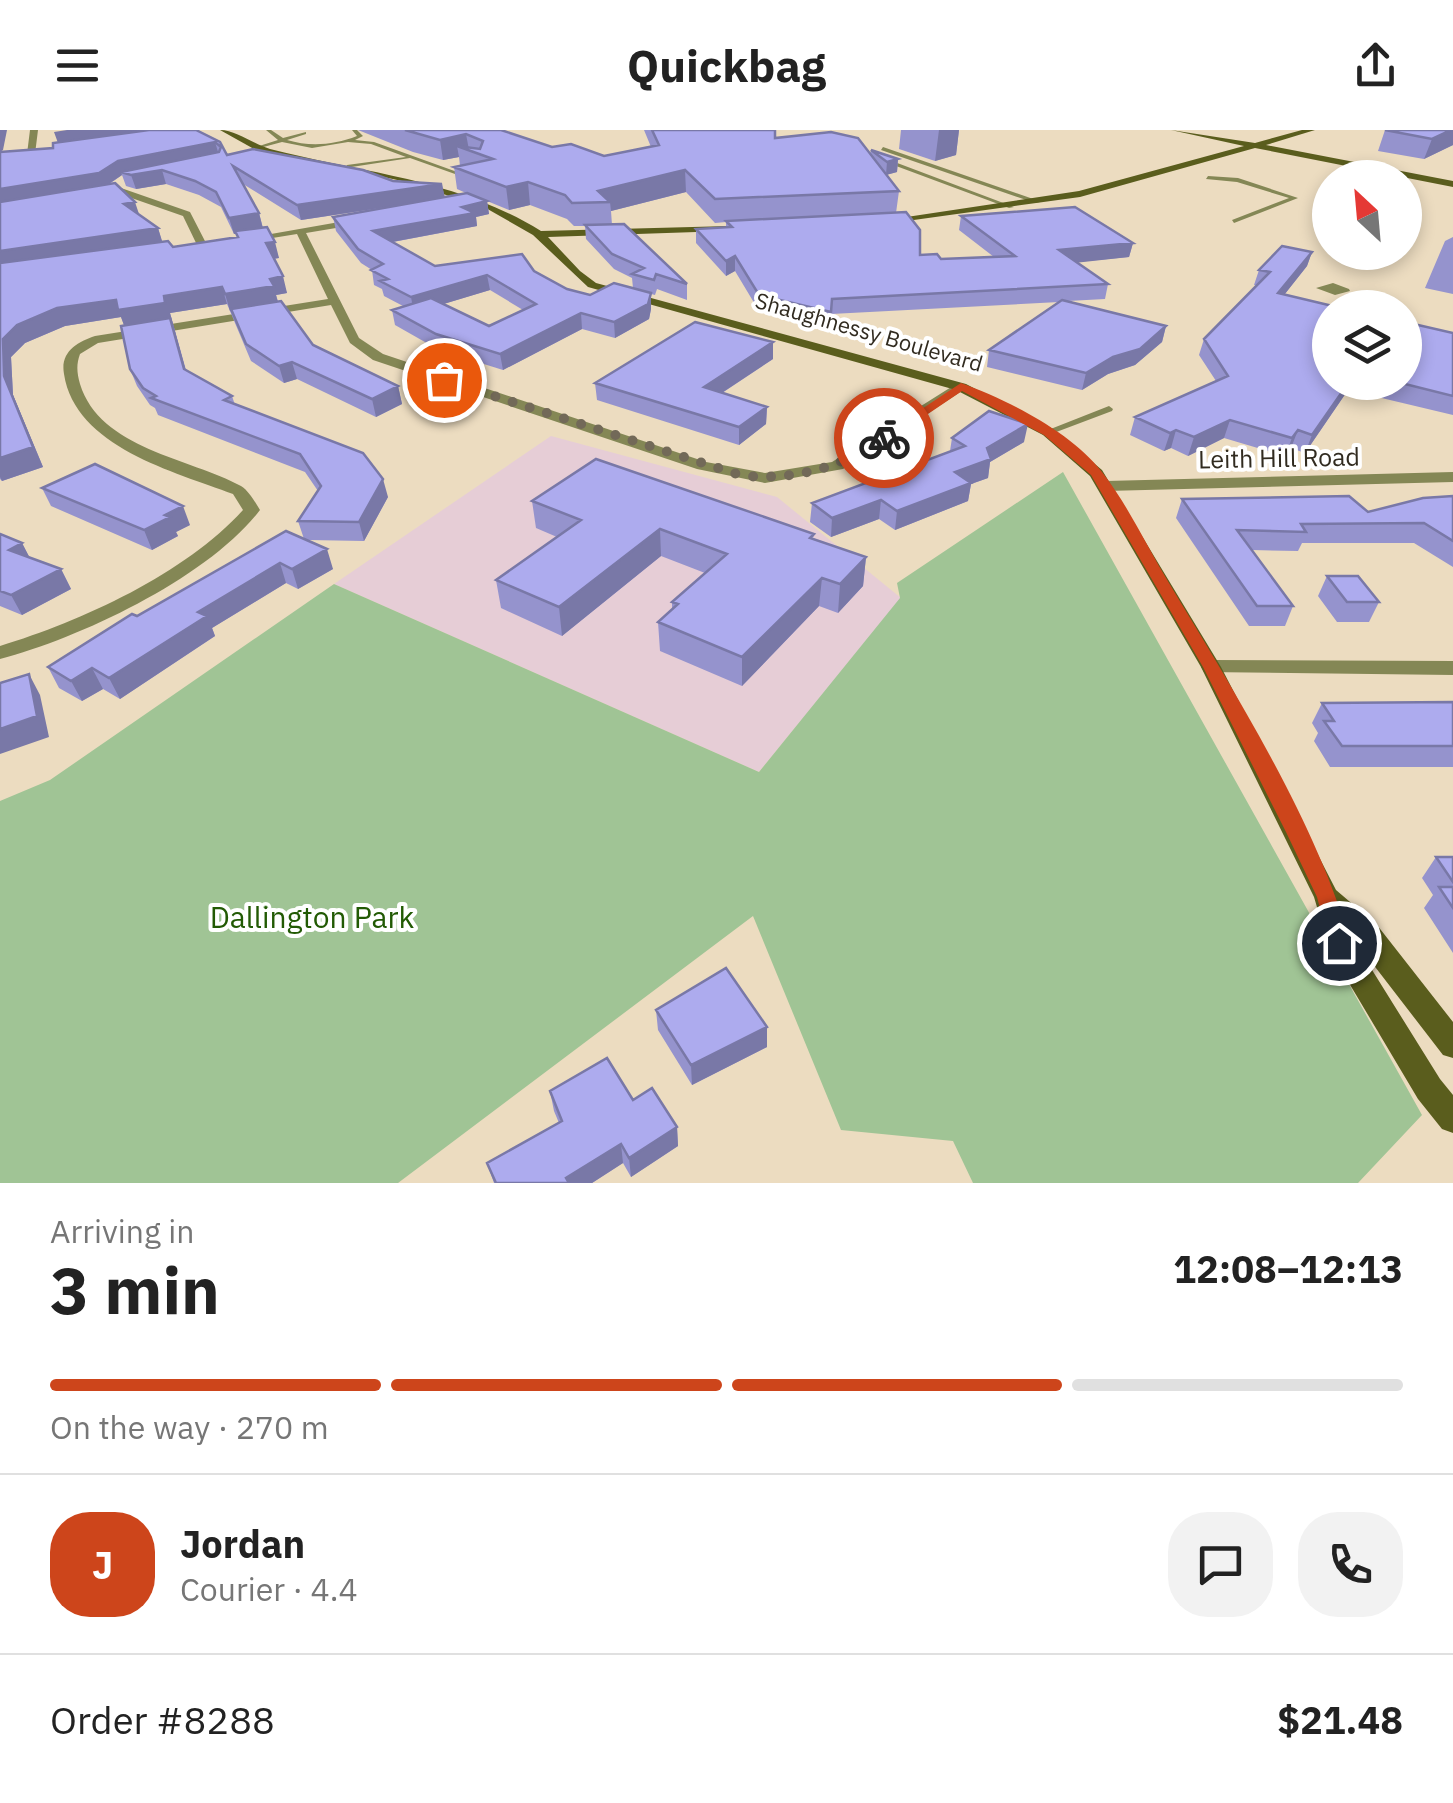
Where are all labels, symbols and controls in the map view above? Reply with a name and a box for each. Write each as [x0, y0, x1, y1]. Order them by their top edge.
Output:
text: Quickbag [627, 36, 826, 94]
icon: menu [50, 38, 105, 93]
icon: share [1348, 38, 1403, 93]
north arrow [1312, 160, 1422, 270]
map controls [1312, 160, 1422, 400]
street label: Shaughnessy Boulevard [752, 285, 986, 378]
button: layers [1312, 290, 1422, 400]
pin [402, 338, 487, 423]
icon: bag [417, 353, 472, 408]
courier [834, 388, 934, 488]
icon: bike [857, 411, 912, 466]
street label: Leith Hill Road [1198, 440, 1360, 475]
park label: Dallington Park [210, 897, 415, 936]
pin [1297, 901, 1382, 986]
icon: home [1312, 916, 1367, 971]
text: Arriving in [50, 1210, 195, 1252]
text: 12:08–12:13 [1173, 1244, 1403, 1293]
text: 3 min [50, 1247, 220, 1332]
text: On the way · 270 m [50, 1406, 329, 1448]
button: chat [1168, 1512, 1273, 1617]
button: phone [1298, 1512, 1403, 1617]
text: Jordan [180, 1519, 305, 1568]
text: J [92, 1540, 113, 1589]
text: Courier · 4.4 [180, 1568, 358, 1610]
text: Order #8288 [50, 1695, 275, 1744]
text: $21.48 [1277, 1695, 1403, 1744]

